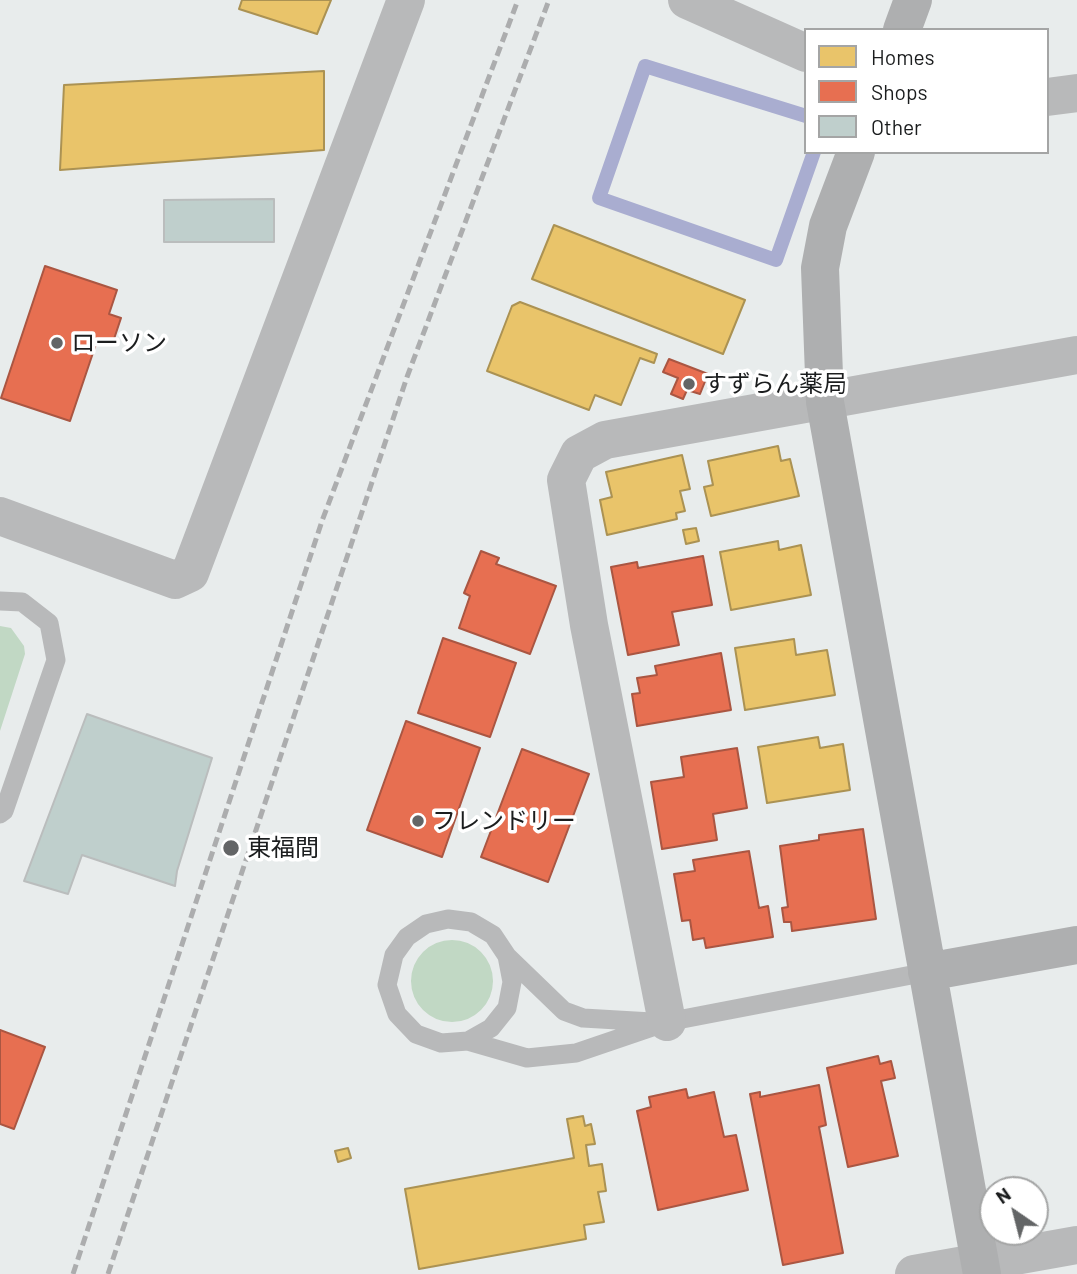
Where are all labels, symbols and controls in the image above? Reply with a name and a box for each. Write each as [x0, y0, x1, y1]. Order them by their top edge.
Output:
legend [804, 28, 1049, 154]
text: Homes [871, 44, 935, 69]
text: Shops [871, 79, 928, 104]
text: Other [871, 114, 922, 139]
place label: ローソン [71, 329, 167, 357]
marker: ローソン [49, 335, 65, 351]
place label: すずらん薬局 [703, 370, 847, 398]
marker: すずらん薬局 [681, 376, 697, 392]
place label: フレンドリー [432, 807, 576, 835]
marker: フレンドリー [410, 813, 426, 829]
place label: 東福間 [247, 834, 319, 862]
marker: 東福間 [221, 838, 241, 858]
north arrow [979, 1176, 1049, 1246]
text: N [991, 1182, 1015, 1208]

